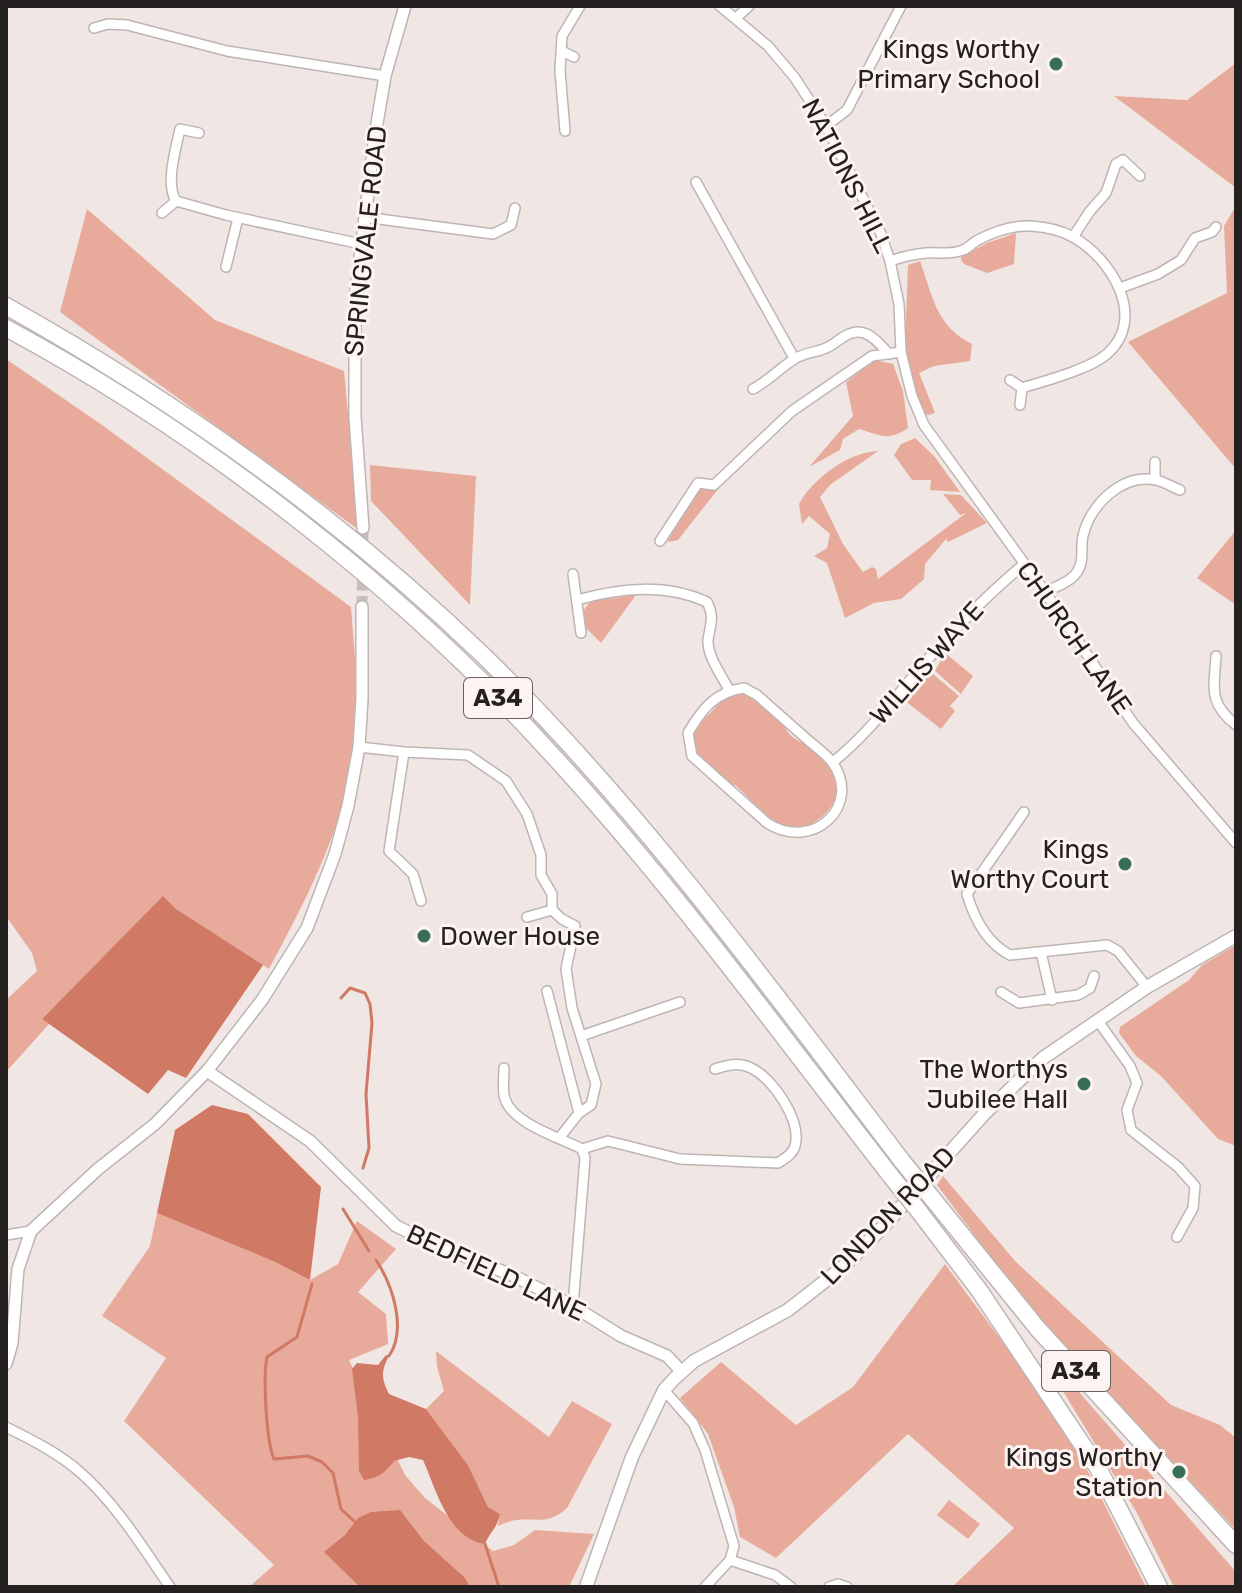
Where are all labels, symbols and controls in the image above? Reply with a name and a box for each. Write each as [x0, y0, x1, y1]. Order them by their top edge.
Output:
place label: Kings Worthy Primary School [857, 34, 1040, 95]
marker: Kings Worthy Primary School [1047, 55, 1065, 73]
street label: NATIONS HILL [795, 94, 899, 259]
street label: SPRINGVALE ROAD [338, 124, 394, 358]
street label: CHURCH LANE [1010, 556, 1138, 720]
street label: WILLIS WAYE [864, 595, 990, 731]
road number: A34 [464, 678, 532, 718]
place label: Kings Worthy Court [950, 834, 1109, 895]
marker: Kings Worthy Court [1116, 855, 1134, 873]
place label: Dower House [440, 921, 600, 952]
marker: Dower House [415, 927, 433, 945]
place label: The Worthys Jubilee Hall [919, 1054, 1068, 1115]
marker: The Worthys Jubilee Hall [1075, 1075, 1093, 1093]
street label: LONDON ROAD [814, 1141, 962, 1291]
street label: BEDFIELD LANE [402, 1218, 590, 1328]
road number: A34 [1042, 1351, 1110, 1391]
place label: Kings Worthy Station [1006, 1442, 1163, 1503]
marker: Kings Worthy Station [1170, 1463, 1188, 1481]

